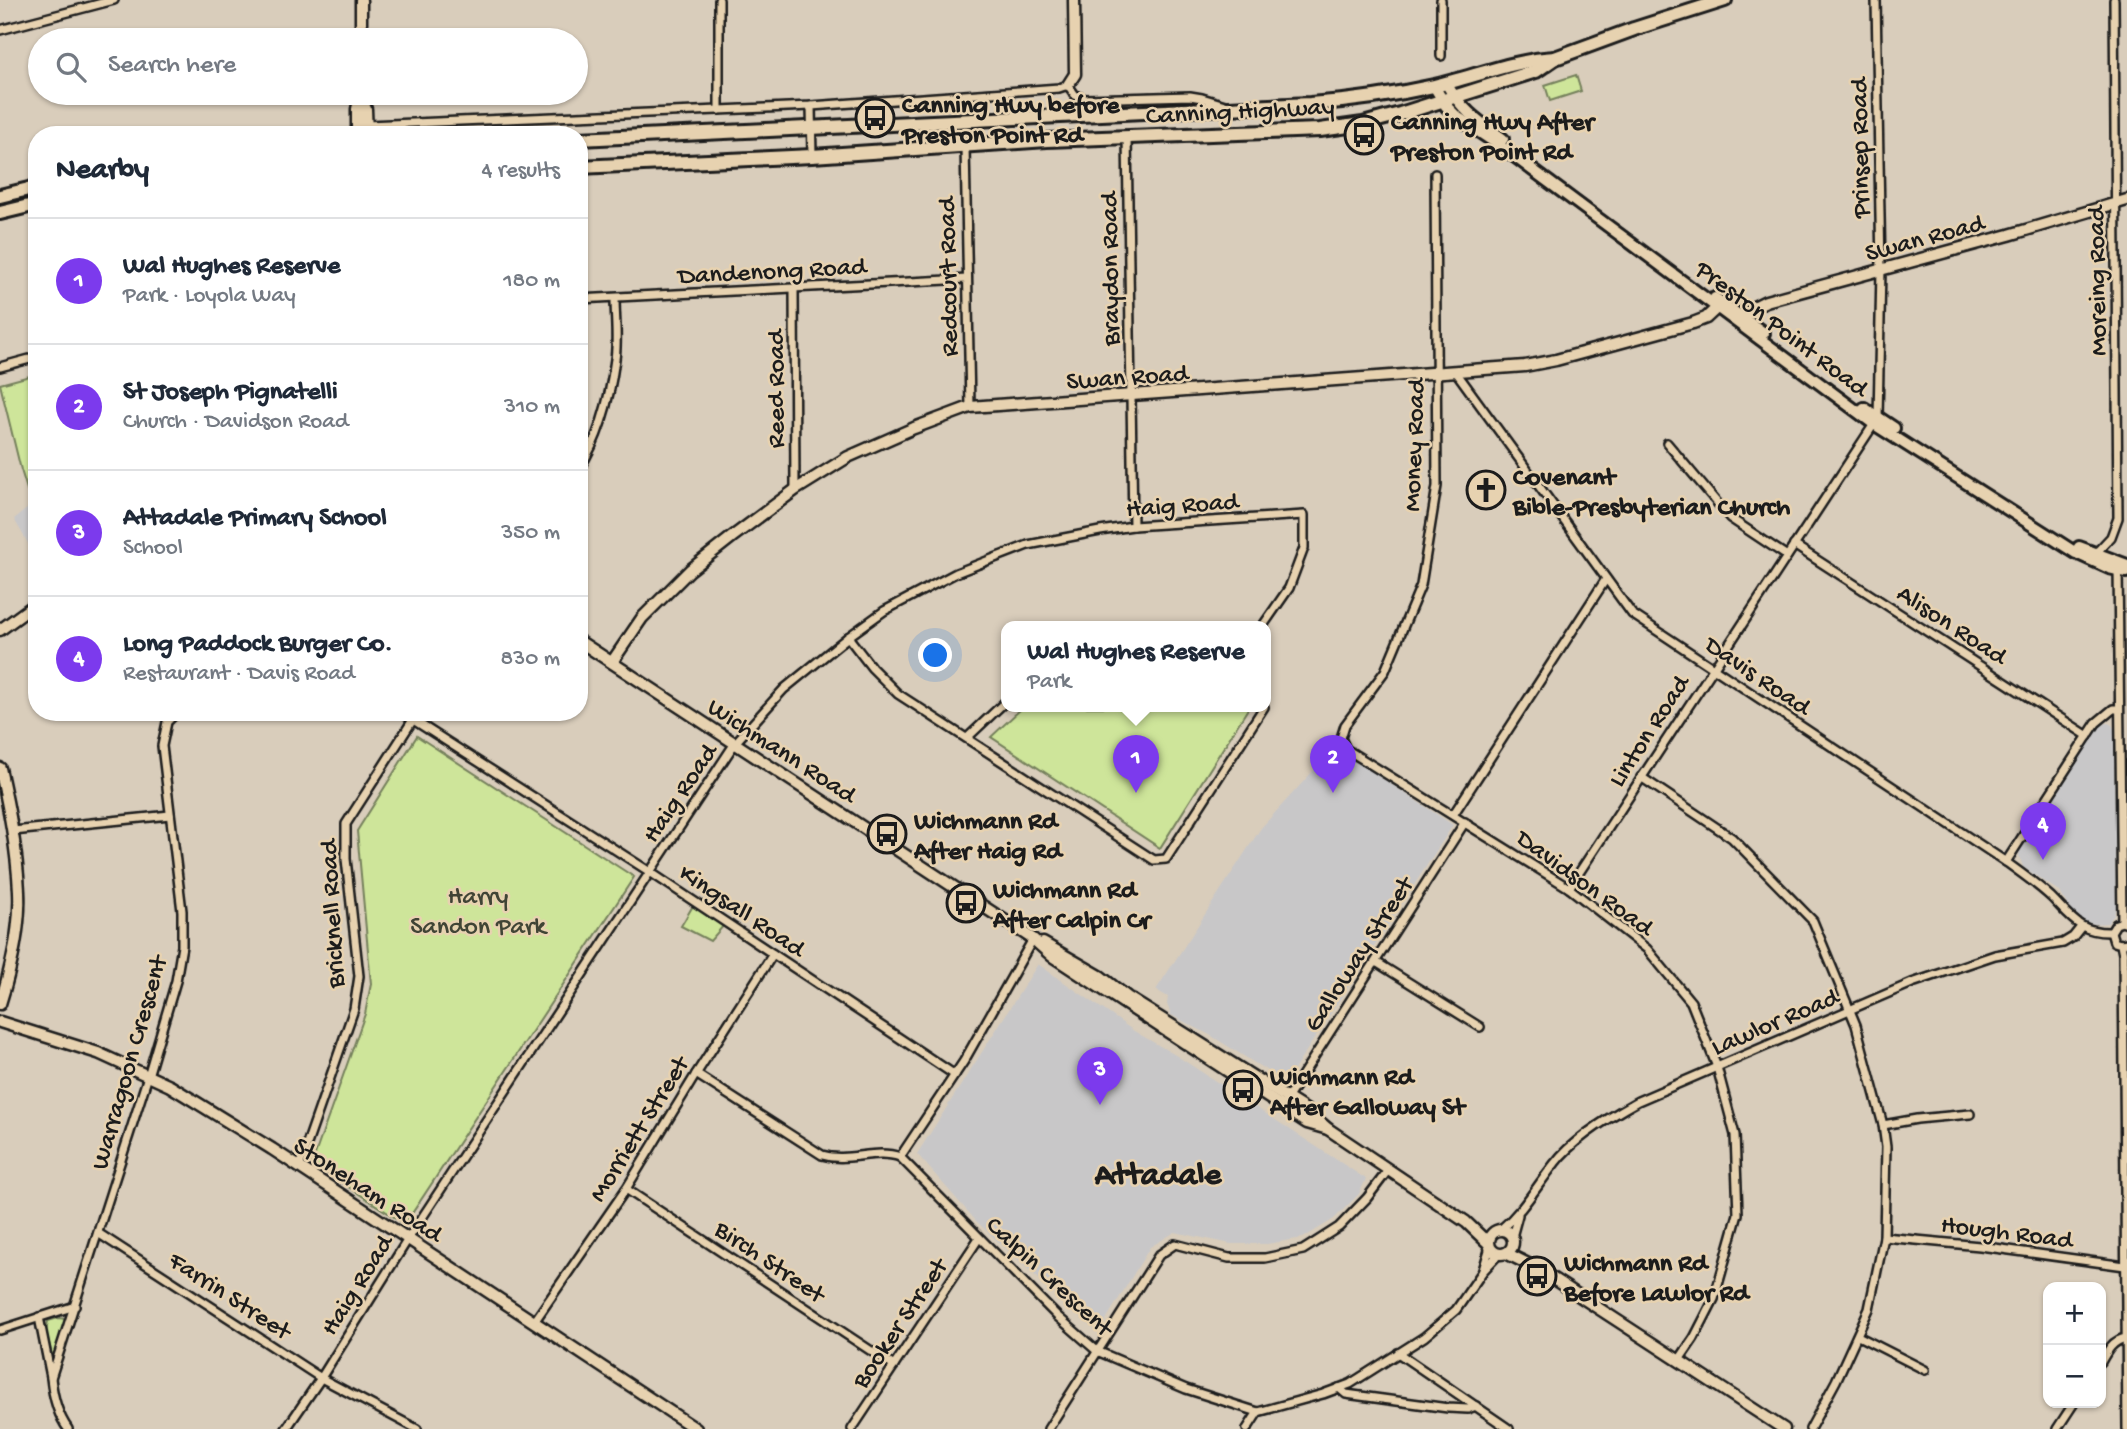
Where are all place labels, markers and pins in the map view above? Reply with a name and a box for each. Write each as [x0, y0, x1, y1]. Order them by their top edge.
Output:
place label: Canning Hwy before Preston Point Rd [900, 92, 1121, 153]
bus stop icon: Canning Hwy before Preston Point Rd [854, 97, 896, 139]
place label: Canning Hwy After Preston Point Rd [1389, 109, 1596, 170]
bus stop icon: Canning Hwy After Preston Point Rd [1343, 114, 1385, 156]
place label: Covenant Bible-Presbyterian Church [1512, 464, 1790, 525]
church icon: Covenant Bible-Presbyterian Church [1465, 469, 1507, 511]
pin: 1 [1113, 735, 1159, 793]
pin: 2 [1310, 735, 1356, 793]
pin: 4 [2020, 802, 2066, 860]
place label: Wichmann Rd After Haig Rd [913, 808, 1064, 869]
bus stop icon: Wichmann Rd After Haig Rd [866, 813, 908, 855]
place label: Wichmann Rd After Calpin Cr [992, 877, 1153, 938]
bus stop icon: Wichmann Rd After Calpin Cr [945, 882, 987, 924]
pin: 3 [1077, 1047, 1123, 1105]
place label: Wichmann Rd After Galloway St [1269, 1064, 1467, 1125]
bus stop icon: Wichmann Rd After Galloway St [1222, 1069, 1264, 1111]
place label: Wichmann Rd Before Lawlor Rd [1563, 1250, 1751, 1311]
bus stop icon: Wichmann Rd Before Lawlor Rd [1516, 1255, 1558, 1297]

